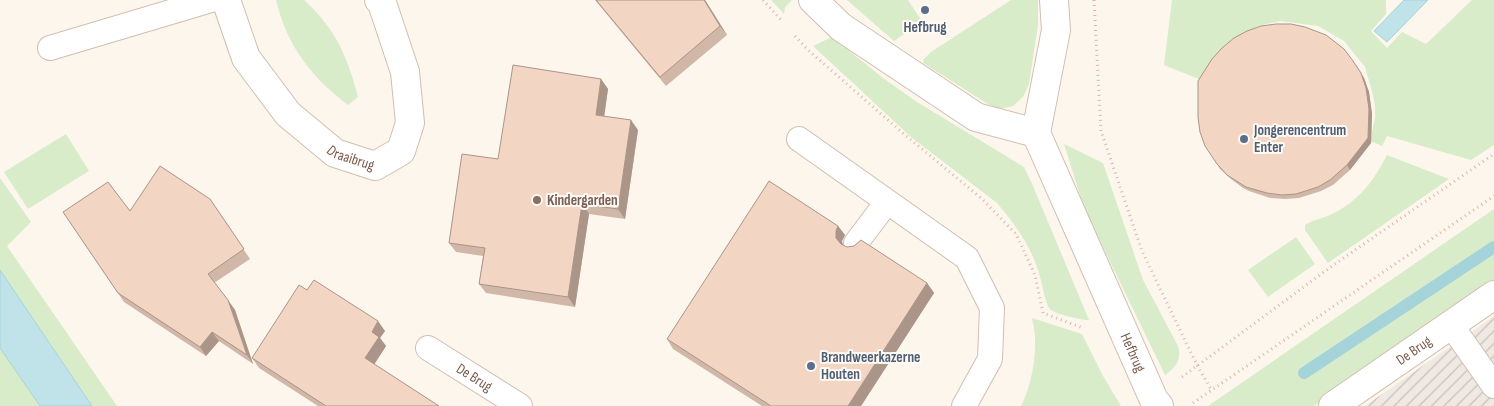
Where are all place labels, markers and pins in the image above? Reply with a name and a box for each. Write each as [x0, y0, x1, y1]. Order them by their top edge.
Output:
marker: Hefbrug [919, 4, 931, 16]
place label: Hefbrug [903, 18, 947, 37]
place label: Jongerencentrum Enter [1253, 121, 1346, 157]
marker: Jongerencentrum Enter [1238, 133, 1250, 145]
place label: Kindergarden [547, 191, 618, 210]
marker: Kindergarden [531, 194, 543, 206]
place label: Brandweerkazerne Houten [821, 348, 920, 384]
marker: Brandweerkazerne Houten [805, 360, 817, 372]

